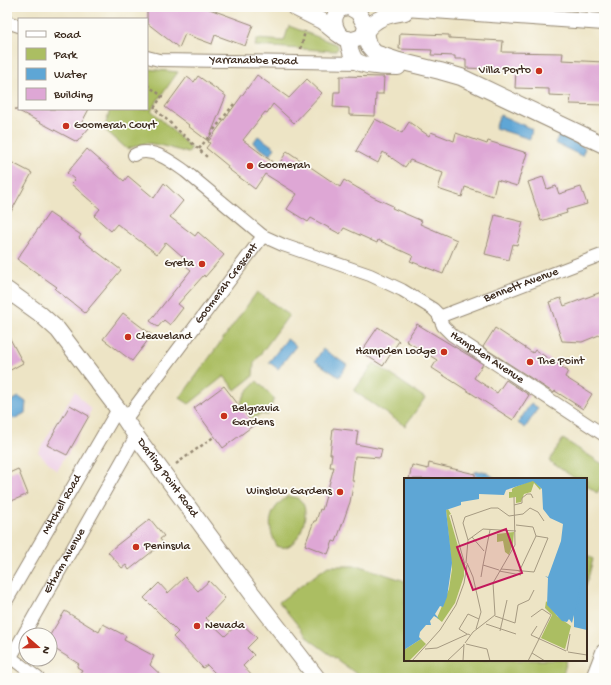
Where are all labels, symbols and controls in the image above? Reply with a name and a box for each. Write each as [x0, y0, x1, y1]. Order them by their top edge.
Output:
legend [18, 18, 148, 110]
text: Road [54, 29, 81, 43]
text: Park [53, 49, 79, 63]
street label: Yarranabbe Road [209, 54, 299, 69]
place label: Villa Porto [478, 64, 531, 78]
marker: Villa Porto [534, 66, 544, 76]
text: Water [54, 69, 88, 83]
text: Building [53, 89, 93, 103]
place label: Goomerah Court [74, 119, 158, 133]
marker: Goomerah Court [61, 121, 71, 131]
place label: Goomerah [258, 159, 311, 173]
marker: Goomerah [245, 161, 255, 171]
street label: Goomerah Crescent [192, 240, 262, 327]
place label: Greta [164, 257, 194, 271]
marker: Greta [197, 259, 207, 269]
street label: Bennett Avenue [481, 265, 561, 307]
street label: Hampden Avenue [447, 328, 527, 388]
place label: Cleaveland [136, 330, 192, 344]
marker: Cleaveland [123, 332, 133, 342]
place label: Hampden Lodge [356, 345, 437, 359]
marker: Hampden Lodge [439, 347, 449, 357]
place label: The Point [537, 355, 585, 369]
marker: The Point [525, 357, 535, 367]
place label: Belgravia Gardens [231, 402, 280, 430]
marker: Belgravia Gardens [219, 411, 229, 421]
street label: Darling Point Road [133, 435, 201, 521]
street label: Mitchell Road [39, 472, 86, 537]
inset map [404, 478, 587, 661]
place label: Winslow Gardens [246, 485, 333, 499]
marker: Winslow Gardens [335, 487, 345, 497]
street label: Etham Avenue [41, 525, 90, 597]
place label: Peninsula [143, 540, 191, 554]
marker: Peninsula [131, 542, 141, 552]
place label: Nevada [205, 619, 245, 633]
marker: Nevada [192, 621, 202, 631]
north arrow [18, 627, 58, 667]
text: N [39, 644, 52, 655]

